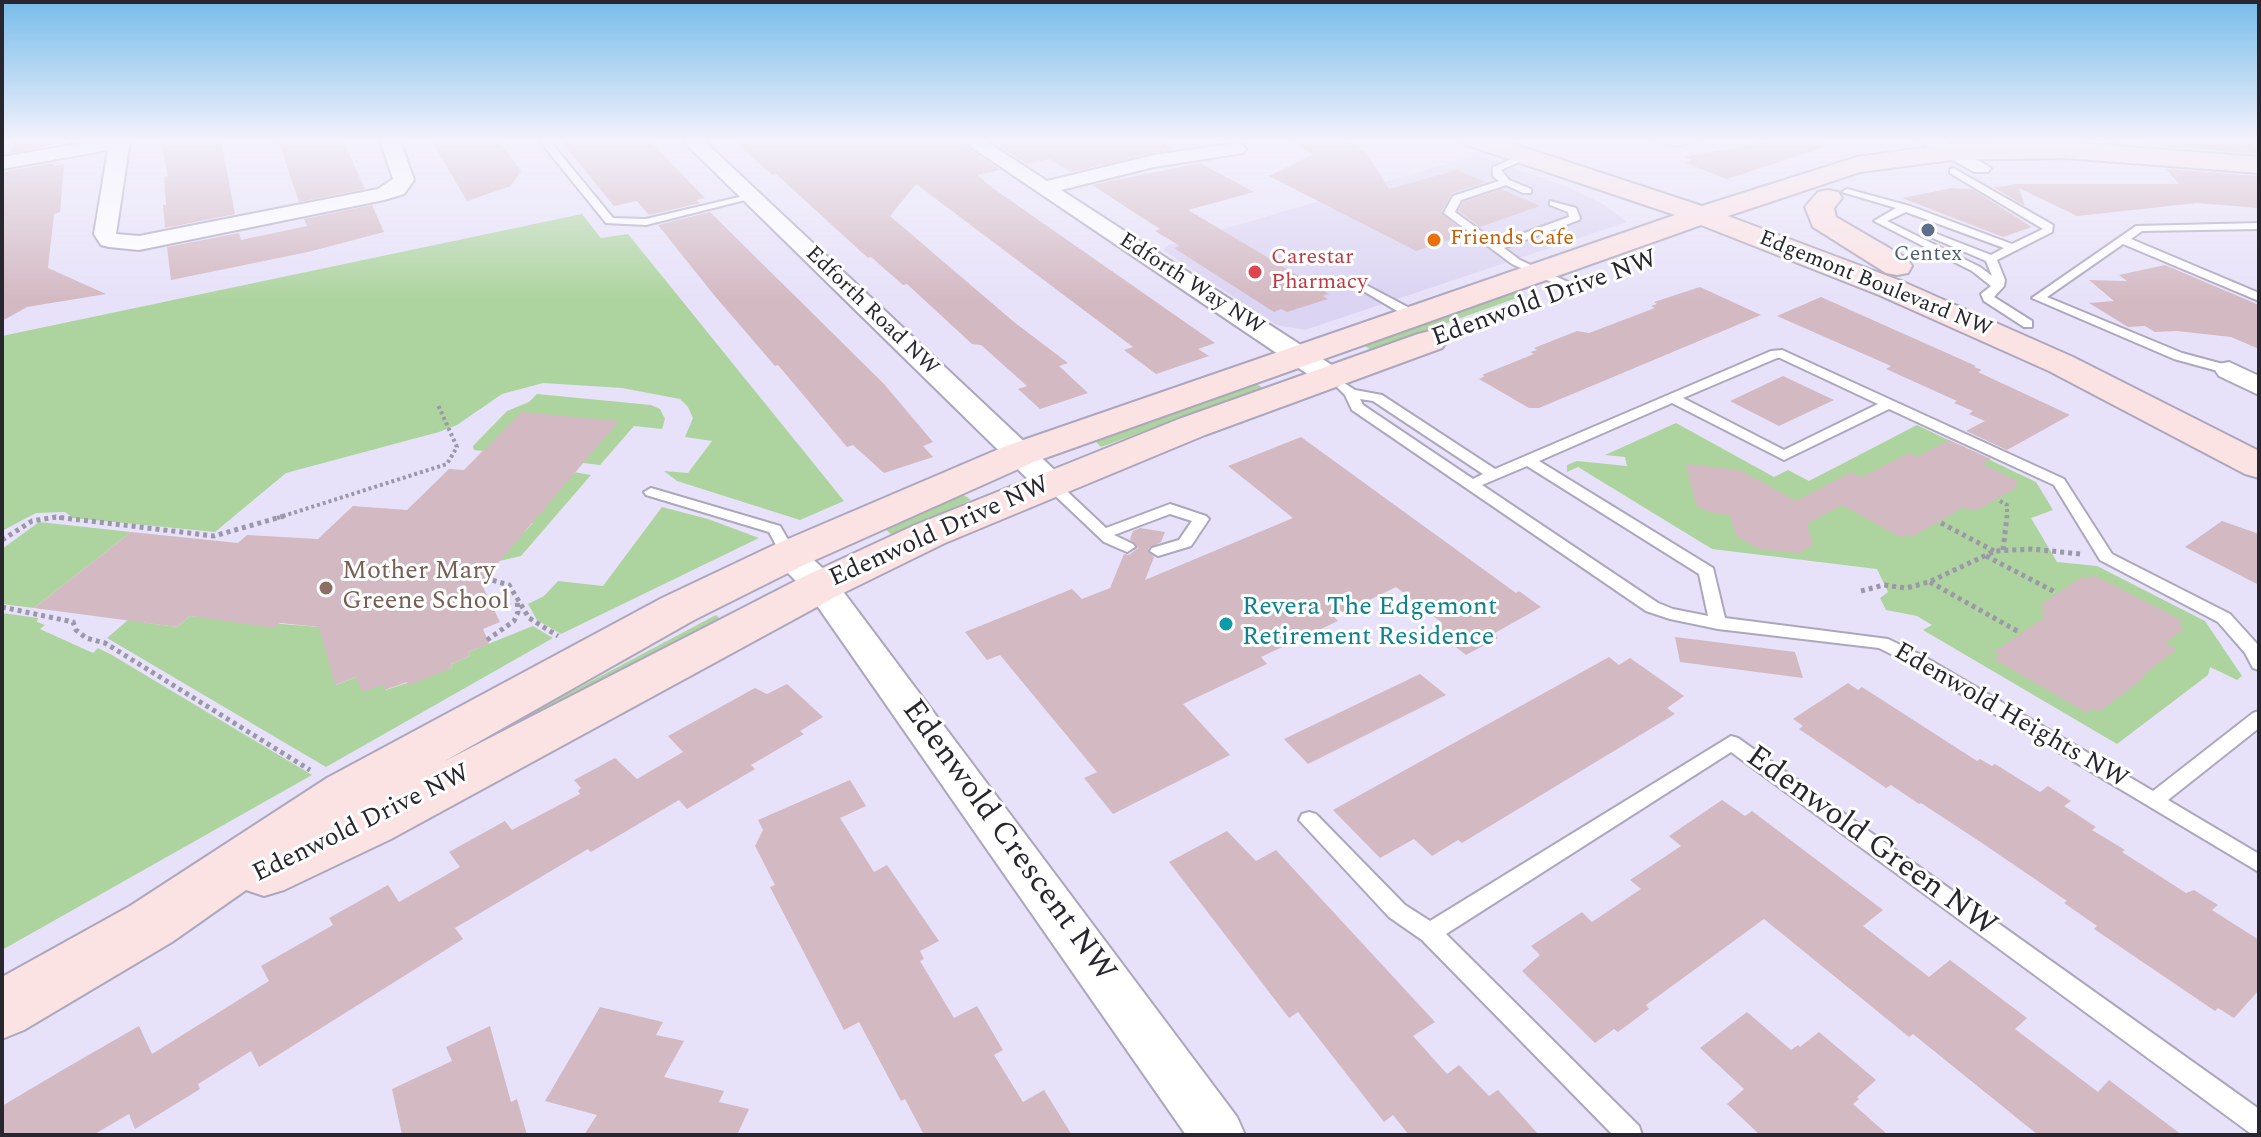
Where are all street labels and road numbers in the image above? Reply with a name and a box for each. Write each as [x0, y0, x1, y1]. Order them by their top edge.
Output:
street label: Edgemont Boulevard NW [1755, 226, 1995, 344]
street label: Edforth Way NW [1114, 228, 1268, 342]
street label: Edforth Road NW [799, 242, 943, 382]
street label: Edenwold Drive NW [1428, 245, 1662, 355]
street label: Edenwold Drive NW [825, 470, 1055, 596]
street label: Edenwold Heights NW [1887, 637, 2133, 797]
street label: Edenwold Crescent NW [892, 693, 1122, 991]
street label: Edenwold Green NW [1737, 739, 2003, 947]
street label: Edenwold Drive NW [248, 759, 476, 891]

